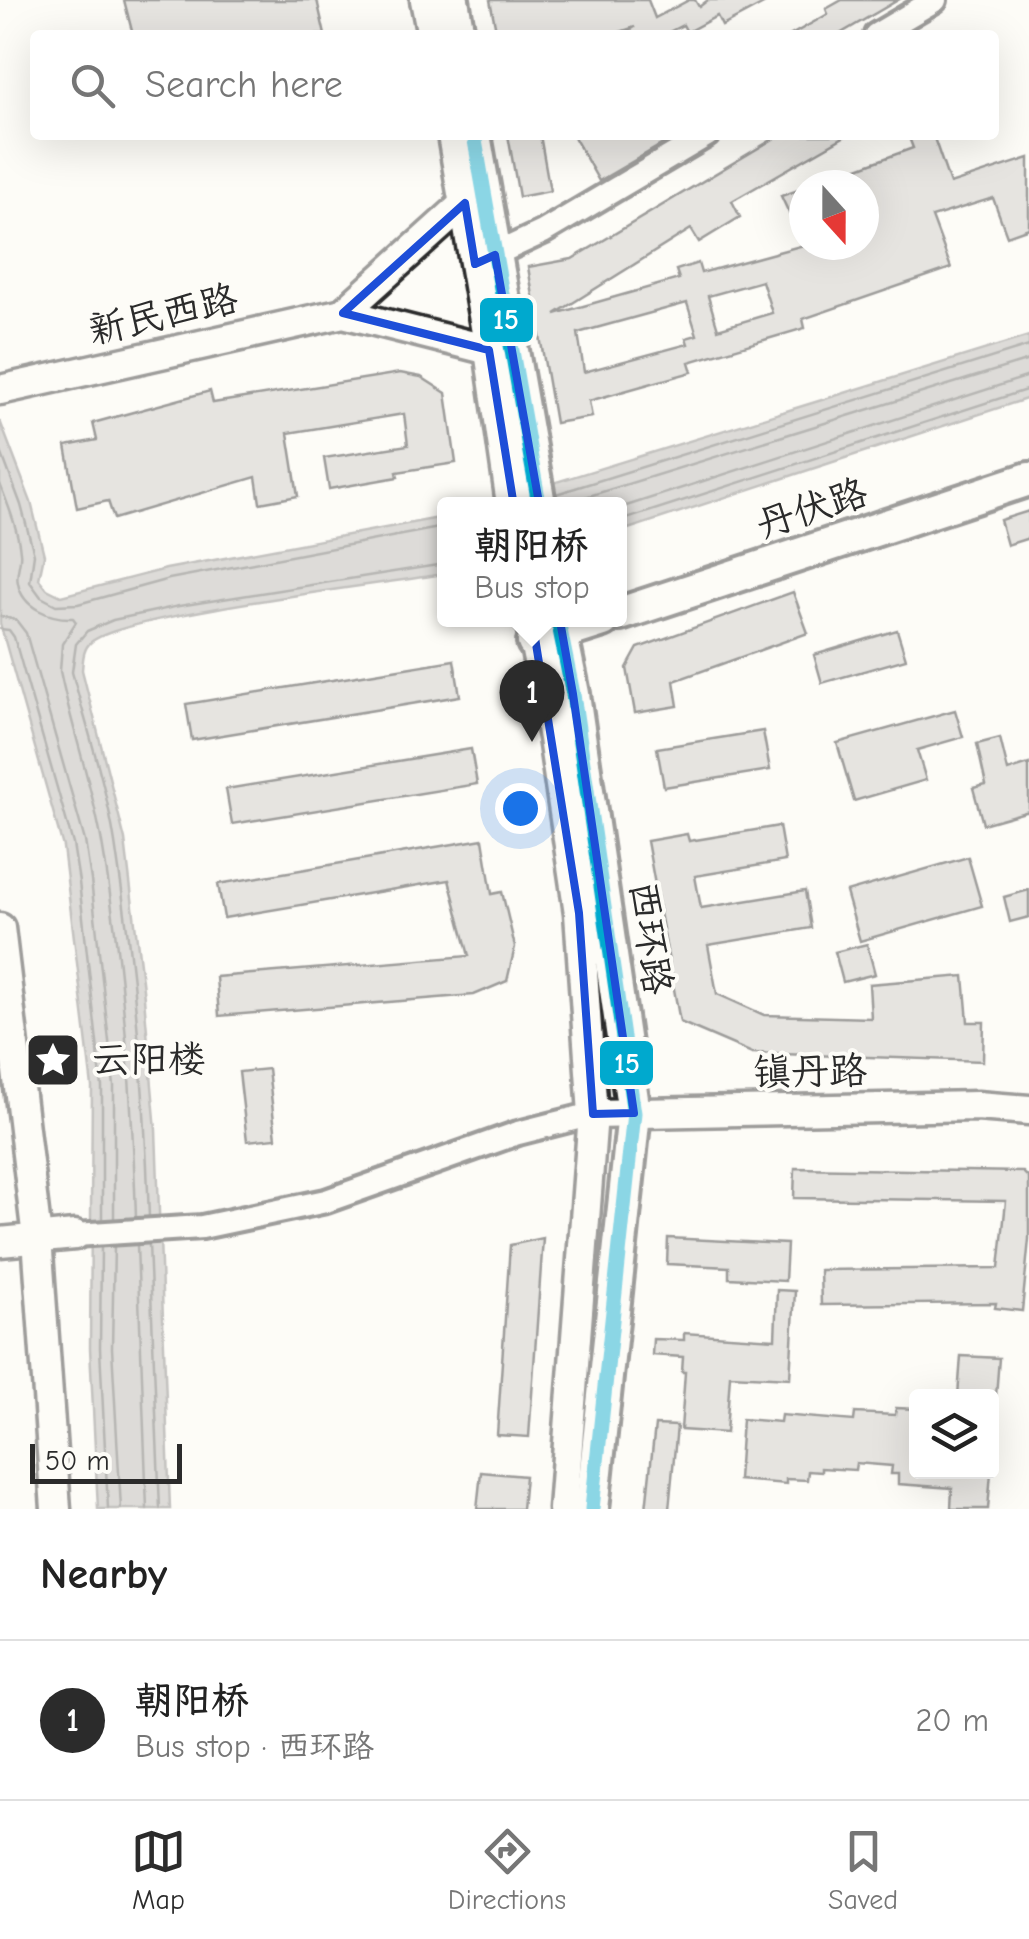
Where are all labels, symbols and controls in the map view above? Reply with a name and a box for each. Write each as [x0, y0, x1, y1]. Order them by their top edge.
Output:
search box [30, 30, 999, 140]
icon: search [65, 58, 120, 113]
text: Search here [145, 63, 343, 107]
north arrow [789, 170, 879, 260]
street label: 新民西路 [84, 276, 242, 354]
line badge: 15 [478, 296, 535, 344]
text: 15 [493, 304, 519, 336]
street label: 丹伏路 [751, 470, 873, 548]
popup [437, 497, 627, 627]
text: 朝阳桥 [474, 524, 588, 568]
text: Bus stop [474, 569, 590, 606]
pin: 1 [500, 660, 564, 742]
your location [495, 783, 546, 834]
street label: 西环路 [620, 878, 680, 998]
place icon: 云阳楼 [23, 1030, 83, 1090]
place label: 云阳楼 [92, 1038, 206, 1082]
line badge: 15 [598, 1039, 655, 1087]
text: 15 [614, 1048, 640, 1080]
street label: 镇丹路 [753, 1049, 867, 1095]
map controls [909, 1389, 999, 1479]
button: layers [909, 1389, 999, 1479]
scale bar [30, 1439, 182, 1484]
text: 50 m [45, 1445, 110, 1477]
text: Nearby [40, 1550, 167, 1599]
text: 朝阳桥 [135, 1679, 249, 1723]
text: 1 [66, 1702, 79, 1739]
text: 20 m [916, 1702, 989, 1739]
text: Bus stop · 西环路 [135, 1728, 374, 1765]
tab: Map [131, 1824, 186, 1916]
tab: Directions [448, 1824, 566, 1916]
tab: Saved [828, 1824, 898, 1916]

